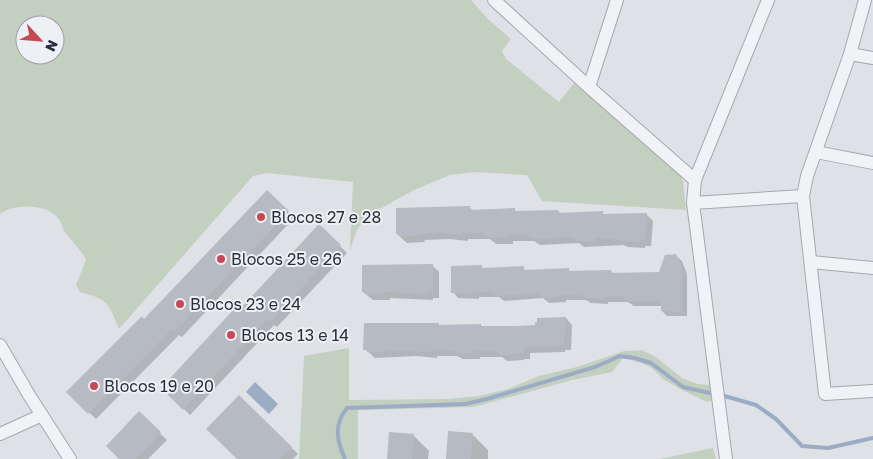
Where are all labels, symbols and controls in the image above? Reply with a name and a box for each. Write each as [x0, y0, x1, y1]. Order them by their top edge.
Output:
north arrow [15, 15, 65, 65]
text: N [42, 37, 62, 54]
place label: Blocos 27 e 28 [271, 207, 381, 227]
marker: Blocos 27 e 28 [255, 211, 267, 223]
place label: Blocos 25 e 26 [231, 249, 342, 269]
marker: Blocos 25 e 26 [215, 253, 227, 265]
place label: Blocos 23 e 24 [190, 294, 301, 314]
marker: Blocos 23 e 24 [174, 298, 186, 310]
place label: Blocos 13 e 14 [241, 325, 349, 345]
marker: Blocos 13 e 14 [225, 329, 237, 341]
place label: Blocos 19 e 20 [104, 376, 214, 396]
marker: Blocos 19 e 20 [88, 380, 100, 392]

